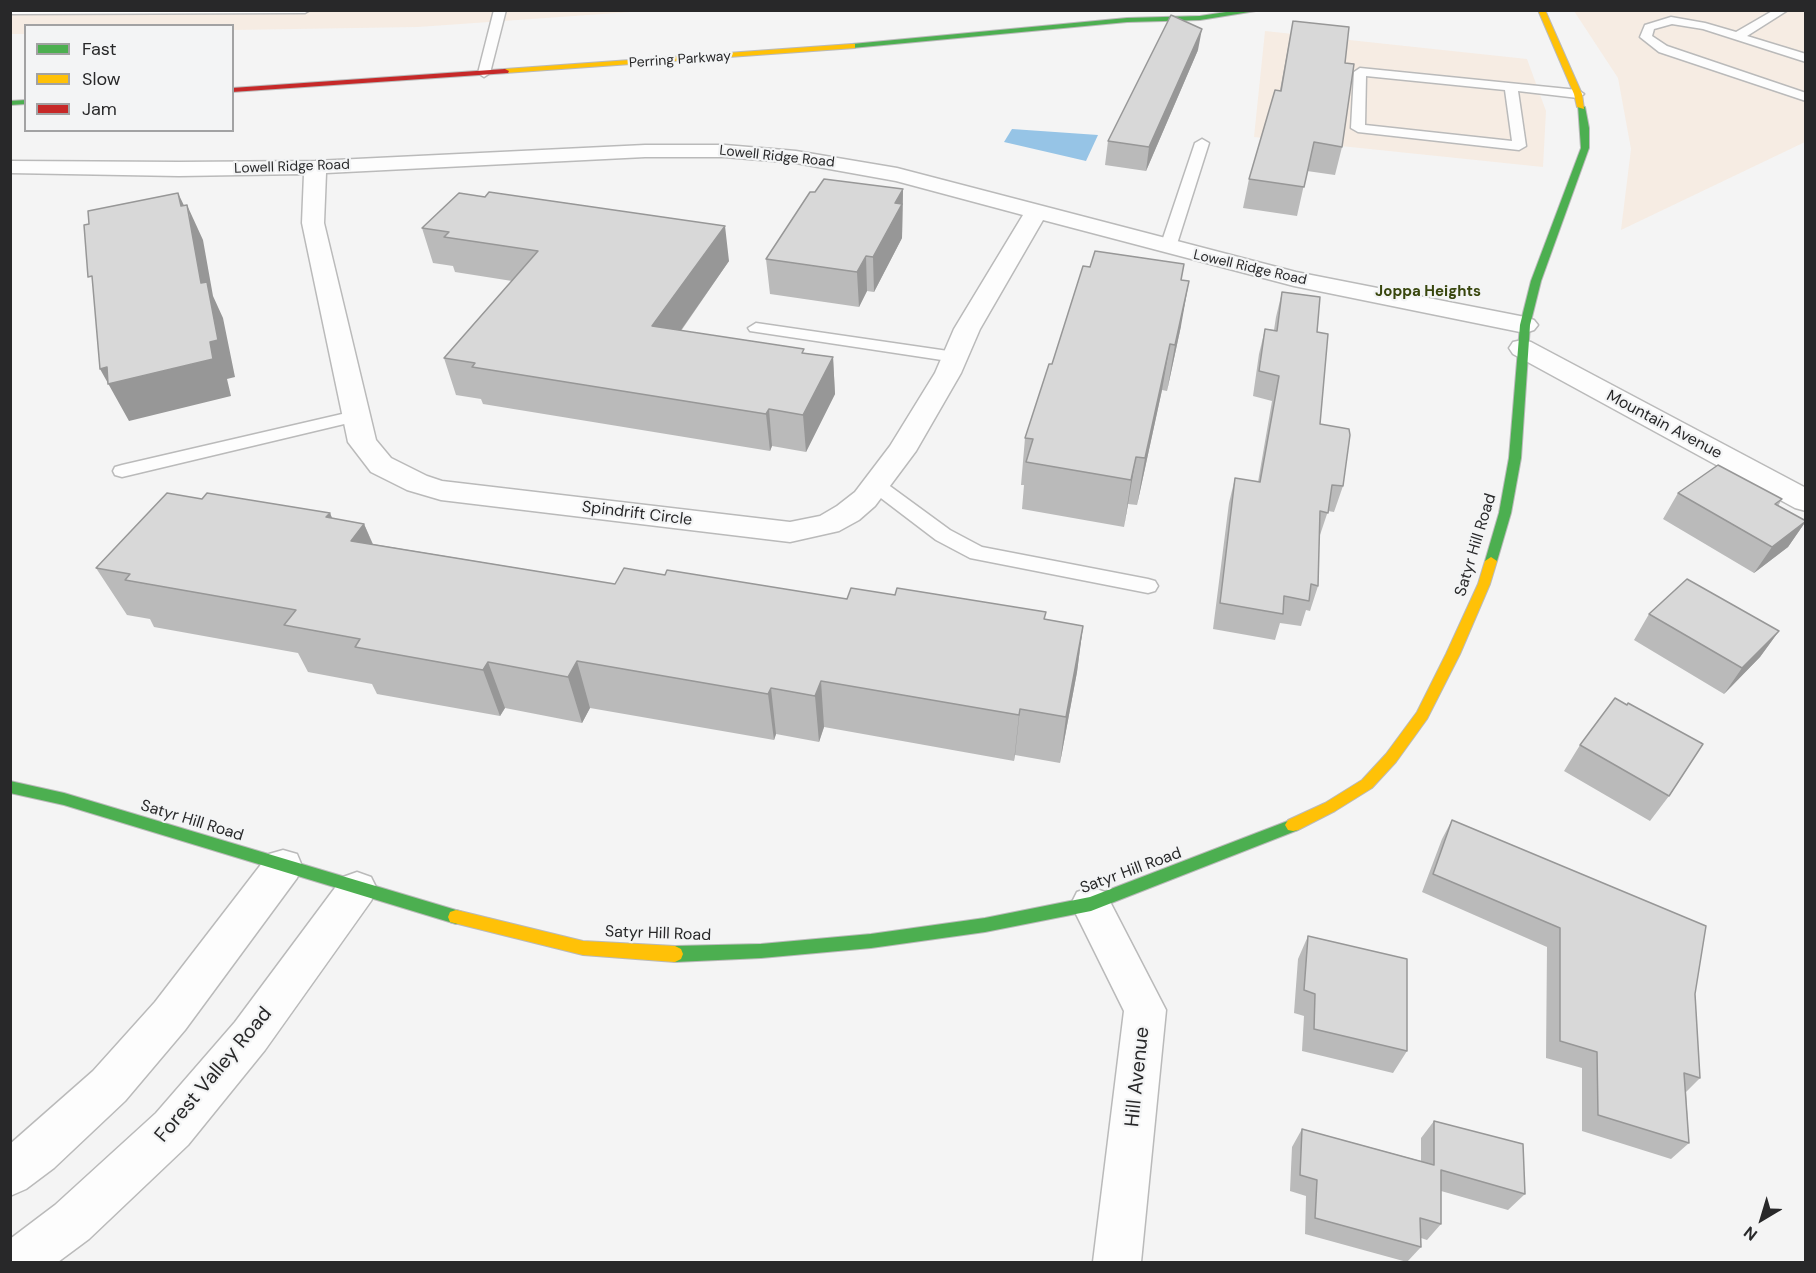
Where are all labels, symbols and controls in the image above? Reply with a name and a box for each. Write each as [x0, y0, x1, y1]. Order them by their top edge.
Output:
legend [24, 24, 234, 132]
text: Fast [82, 37, 117, 61]
street label: Perring Parkway [628, 48, 732, 72]
text: Slow [82, 67, 121, 91]
text: Jam [82, 97, 117, 121]
street label: Lowell Ridge Road [719, 143, 835, 171]
street label: Lowell Ridge Road [234, 157, 350, 177]
street label: Lowell Ridge Road [1192, 247, 1308, 289]
district label: Joppa Heights [1375, 283, 1481, 301]
street label: Mountain Avenue [1603, 386, 1725, 464]
street label: Satyr Hill Road [1451, 491, 1501, 599]
street label: Spindrift Circle [581, 498, 693, 530]
street label: Satyr Hill Road [138, 796, 246, 846]
street label: Satyr Hill Road [1078, 844, 1184, 898]
street label: Satyr Hill Road [604, 923, 712, 945]
street label: Forest Valley Road [150, 1002, 278, 1148]
street label: Hill Avenue [1121, 1026, 1155, 1128]
north arrow [1732, 1189, 1792, 1249]
text: N [1740, 1222, 1762, 1245]

